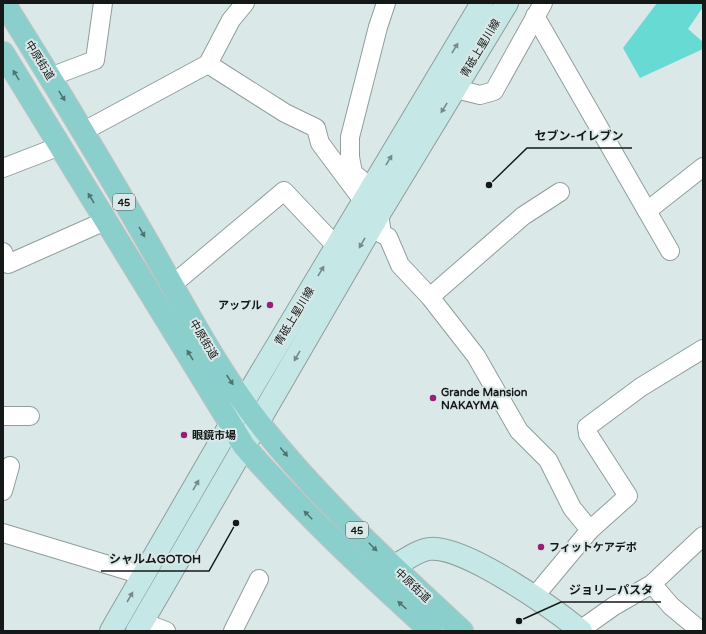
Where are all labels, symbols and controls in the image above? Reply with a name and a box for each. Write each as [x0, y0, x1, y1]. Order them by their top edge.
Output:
street label: 青砥上星川線 [458, 17, 503, 80]
street label: 中原街道 [22, 38, 57, 82]
one-way arrow [452, 42, 459, 54]
one-way arrow [13, 69, 20, 81]
one-way arrow [58, 90, 65, 102]
one-way arrow [440, 103, 448, 113]
callout: セブン-イレブン [527, 124, 632, 148]
text: セブン-イレブン [535, 129, 623, 143]
one-way arrow [385, 154, 392, 166]
one-way arrow [88, 192, 95, 204]
road number: 45 [113, 194, 135, 210]
one-way arrow [138, 226, 145, 238]
one-way arrow [358, 237, 365, 249]
one-way arrow [317, 265, 324, 277]
street label: 青砥上星川線 [272, 285, 317, 348]
place label: アップル [218, 299, 262, 312]
marker: アップル [265, 300, 275, 310]
street label: 中原街道 [187, 317, 220, 361]
one-way arrow [186, 350, 194, 360]
one-way arrow [293, 350, 300, 362]
one-way arrow [226, 374, 234, 385]
place label: Grande Mansion NAKAYMA [441, 386, 528, 412]
marker: Grande Mansion NAKAYMA [428, 393, 438, 403]
place label: 眼鏡市場 [192, 429, 236, 442]
marker: 眼鏡市場 [179, 430, 189, 440]
one-way arrow [280, 446, 289, 457]
one-way arrow [192, 479, 199, 491]
one-way arrow [303, 510, 313, 520]
road number: 45 [346, 522, 368, 538]
place label: フィットケアデポ [549, 541, 637, 554]
one-way arrow [368, 542, 378, 552]
marker: フィットケアデポ [536, 542, 546, 552]
callout: シャルムGOTOH [101, 547, 209, 571]
text: シャルムGOTOH [109, 552, 201, 566]
street label: 中原街道 [392, 566, 433, 605]
callout: ジョリーパスタ [561, 578, 661, 602]
text: ジョリーパスタ [569, 583, 653, 597]
one-way arrow [127, 591, 134, 603]
one-way arrow [397, 600, 407, 610]

